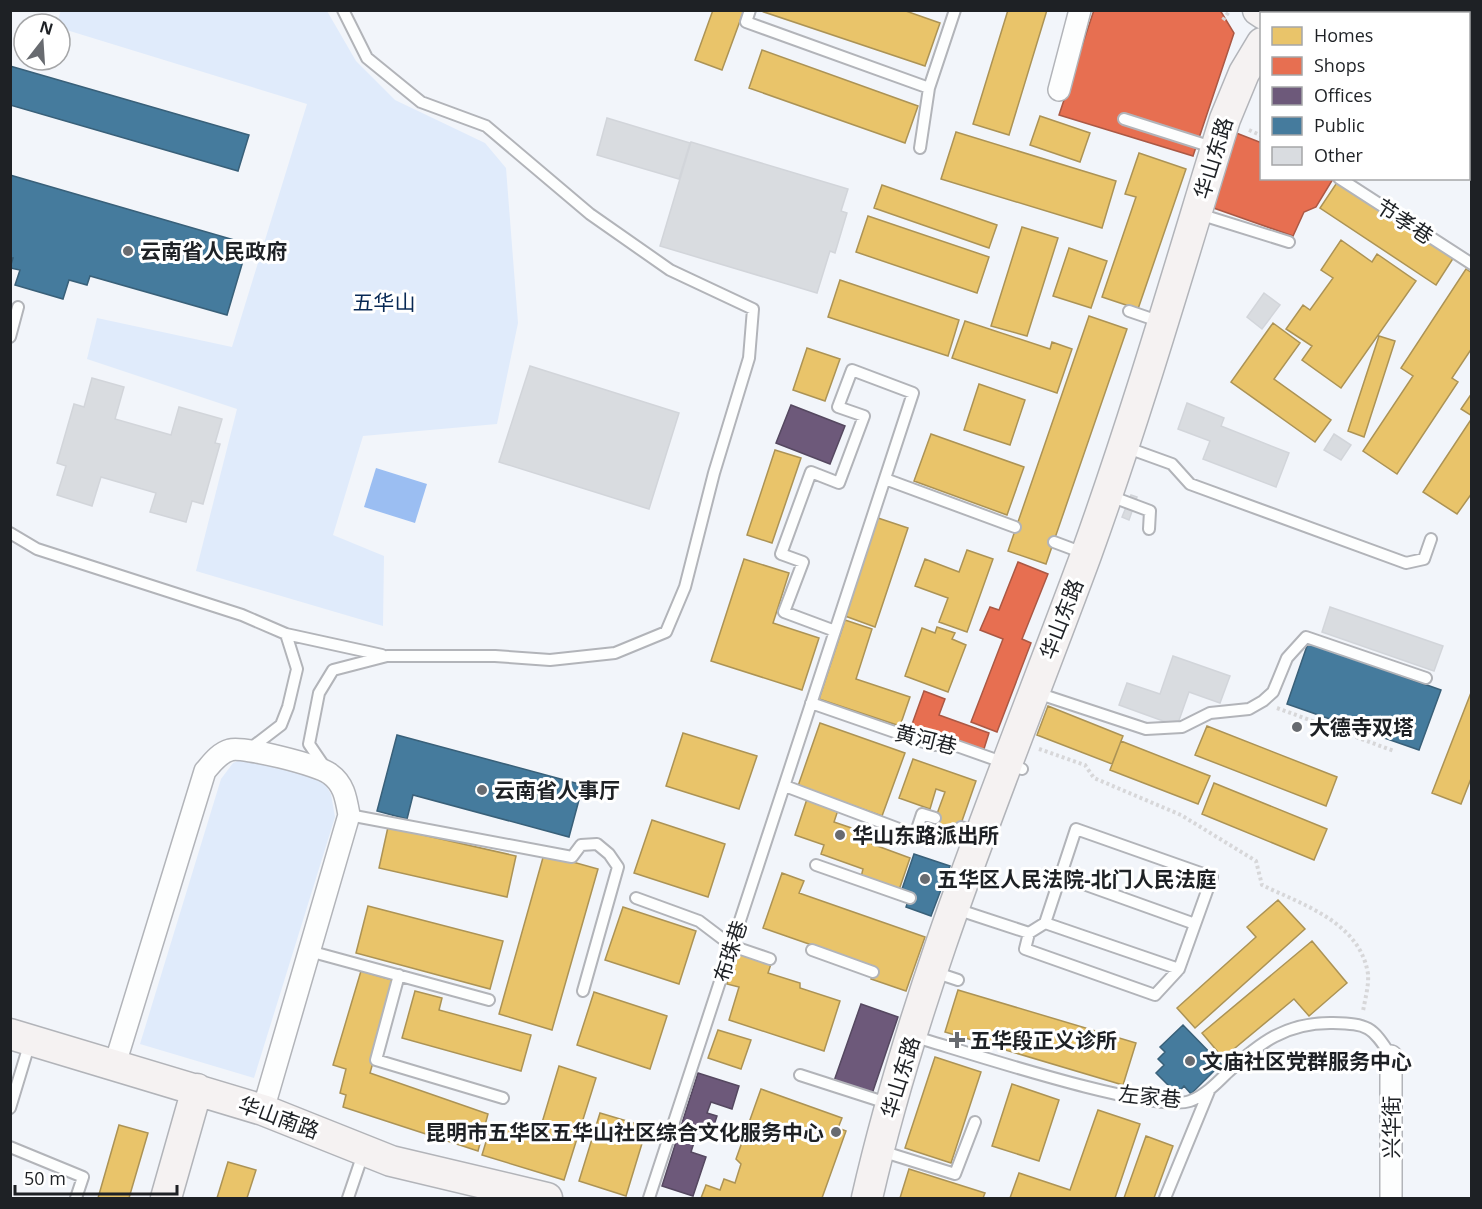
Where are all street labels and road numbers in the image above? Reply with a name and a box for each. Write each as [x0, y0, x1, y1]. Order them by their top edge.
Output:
street label: 华山东路 [1187, 114, 1239, 202]
street label: 节孝巷 [1371, 192, 1439, 250]
street label: 华山东路 [1033, 575, 1089, 663]
street label: 黄河巷 [892, 718, 960, 760]
street label: 布珠巷 [707, 917, 753, 985]
street label: 华山东路 [874, 1033, 926, 1121]
street label: 左家巷 [1117, 1079, 1183, 1113]
street label: 华山南路 [235, 1089, 323, 1145]
street label: 兴华街 [1377, 1096, 1405, 1159]

